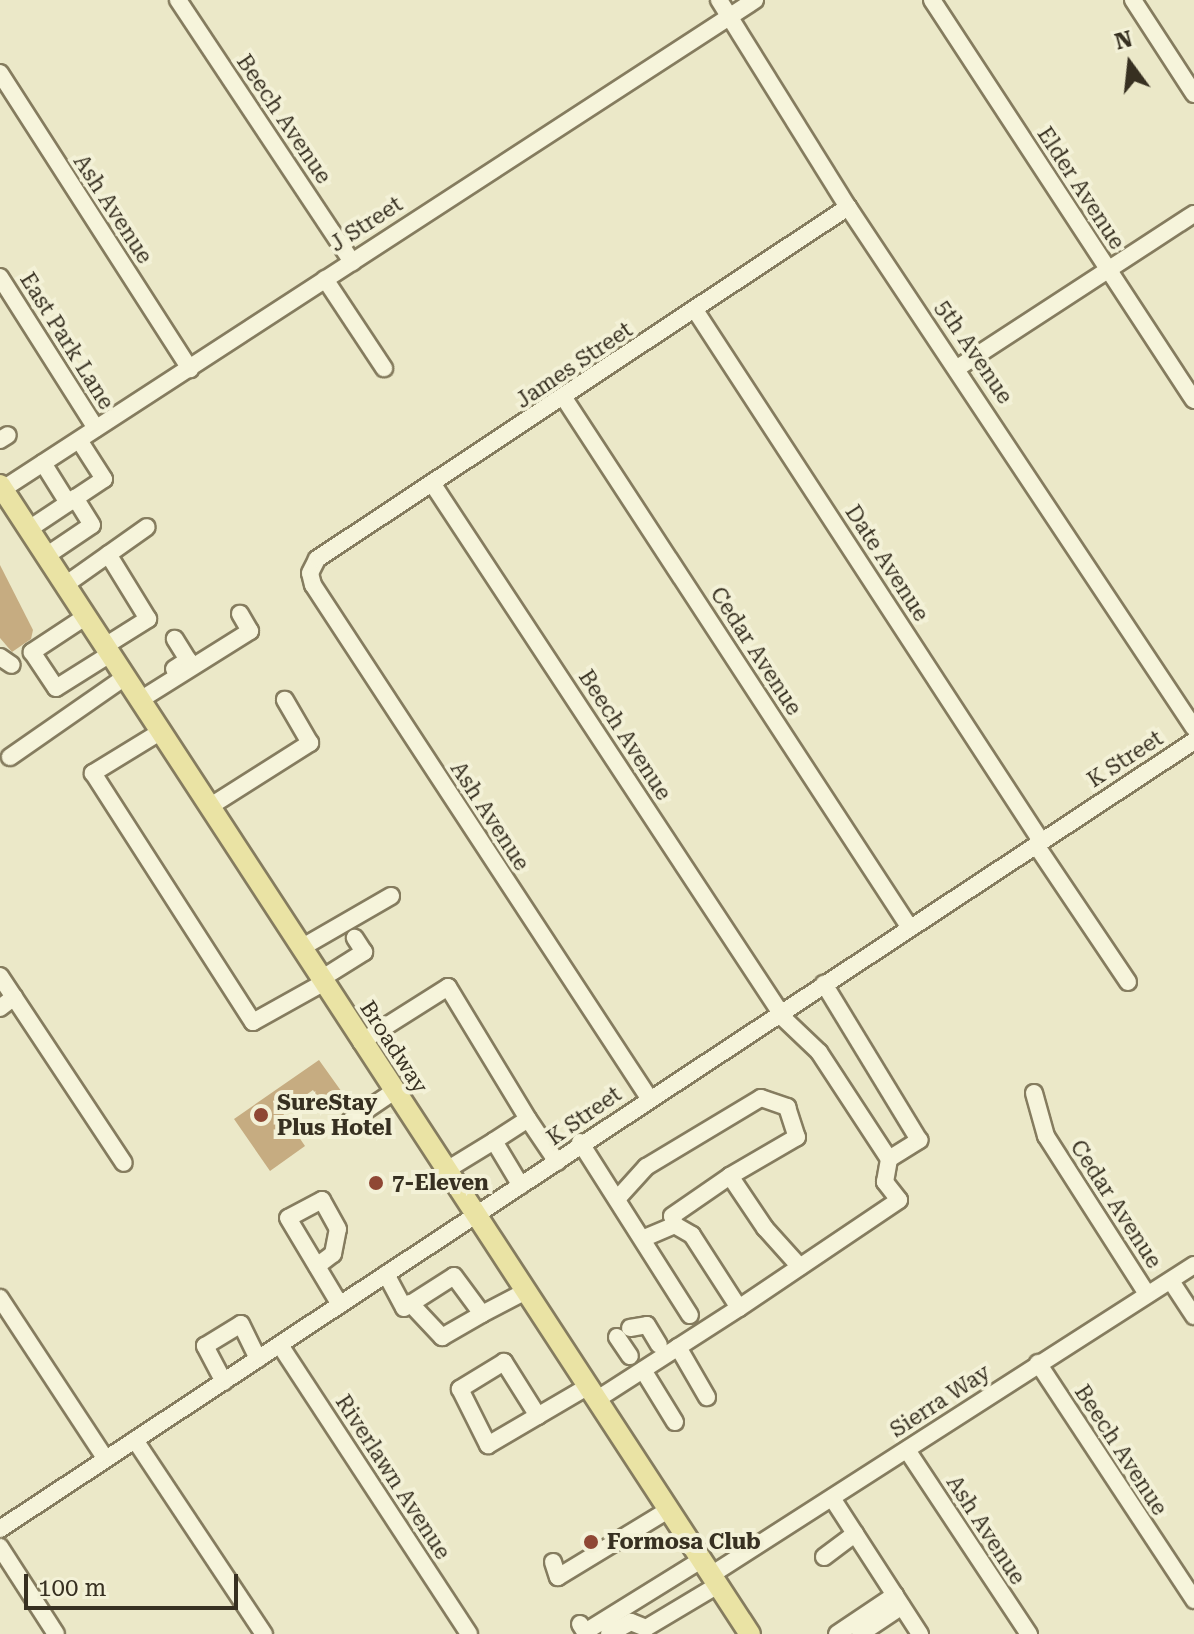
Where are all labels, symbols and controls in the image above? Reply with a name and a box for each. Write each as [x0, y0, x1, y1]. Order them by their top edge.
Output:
north arrow [1090, 24, 1170, 104]
text: N [1112, 26, 1135, 55]
street label: Beech Avenue [231, 49, 337, 189]
street label: Elder Avenue [1032, 122, 1130, 254]
street label: Ash Avenue [68, 150, 158, 268]
street label: J Street [325, 191, 407, 257]
street label: East Park Lane [14, 268, 120, 414]
street label: 5th Avenue [930, 295, 1018, 409]
street label: James Street [511, 316, 637, 414]
street label: Date Avenue [840, 500, 934, 626]
street label: Cedar Avenue [705, 582, 807, 720]
street label: Beech Avenue [573, 665, 677, 805]
street label: K Street [1082, 725, 1168, 793]
street label: Ash Avenue [445, 757, 535, 875]
street label: Broadway [354, 996, 434, 1098]
street label: K Street [542, 1081, 626, 1151]
place label: SureStay Plus Hotel [277, 1089, 392, 1140]
marker: SureStay Plus Hotel [252, 1106, 270, 1124]
street label: Cedar Avenue [1065, 1135, 1167, 1273]
place label: 7-Eleven [392, 1170, 489, 1196]
marker: 7-Eleven [367, 1174, 385, 1192]
street label: Sierra Way [885, 1359, 995, 1443]
street label: Beech Avenue [1069, 1380, 1173, 1520]
street label: Riverlawn Avenue [330, 1390, 456, 1564]
street label: Ash Avenue [941, 1471, 1031, 1589]
place label: Formosa Club [607, 1529, 761, 1555]
marker: Formosa Club [582, 1533, 600, 1551]
scale bar [28, 1558, 242, 1608]
text: 100 m [38, 1574, 106, 1602]

